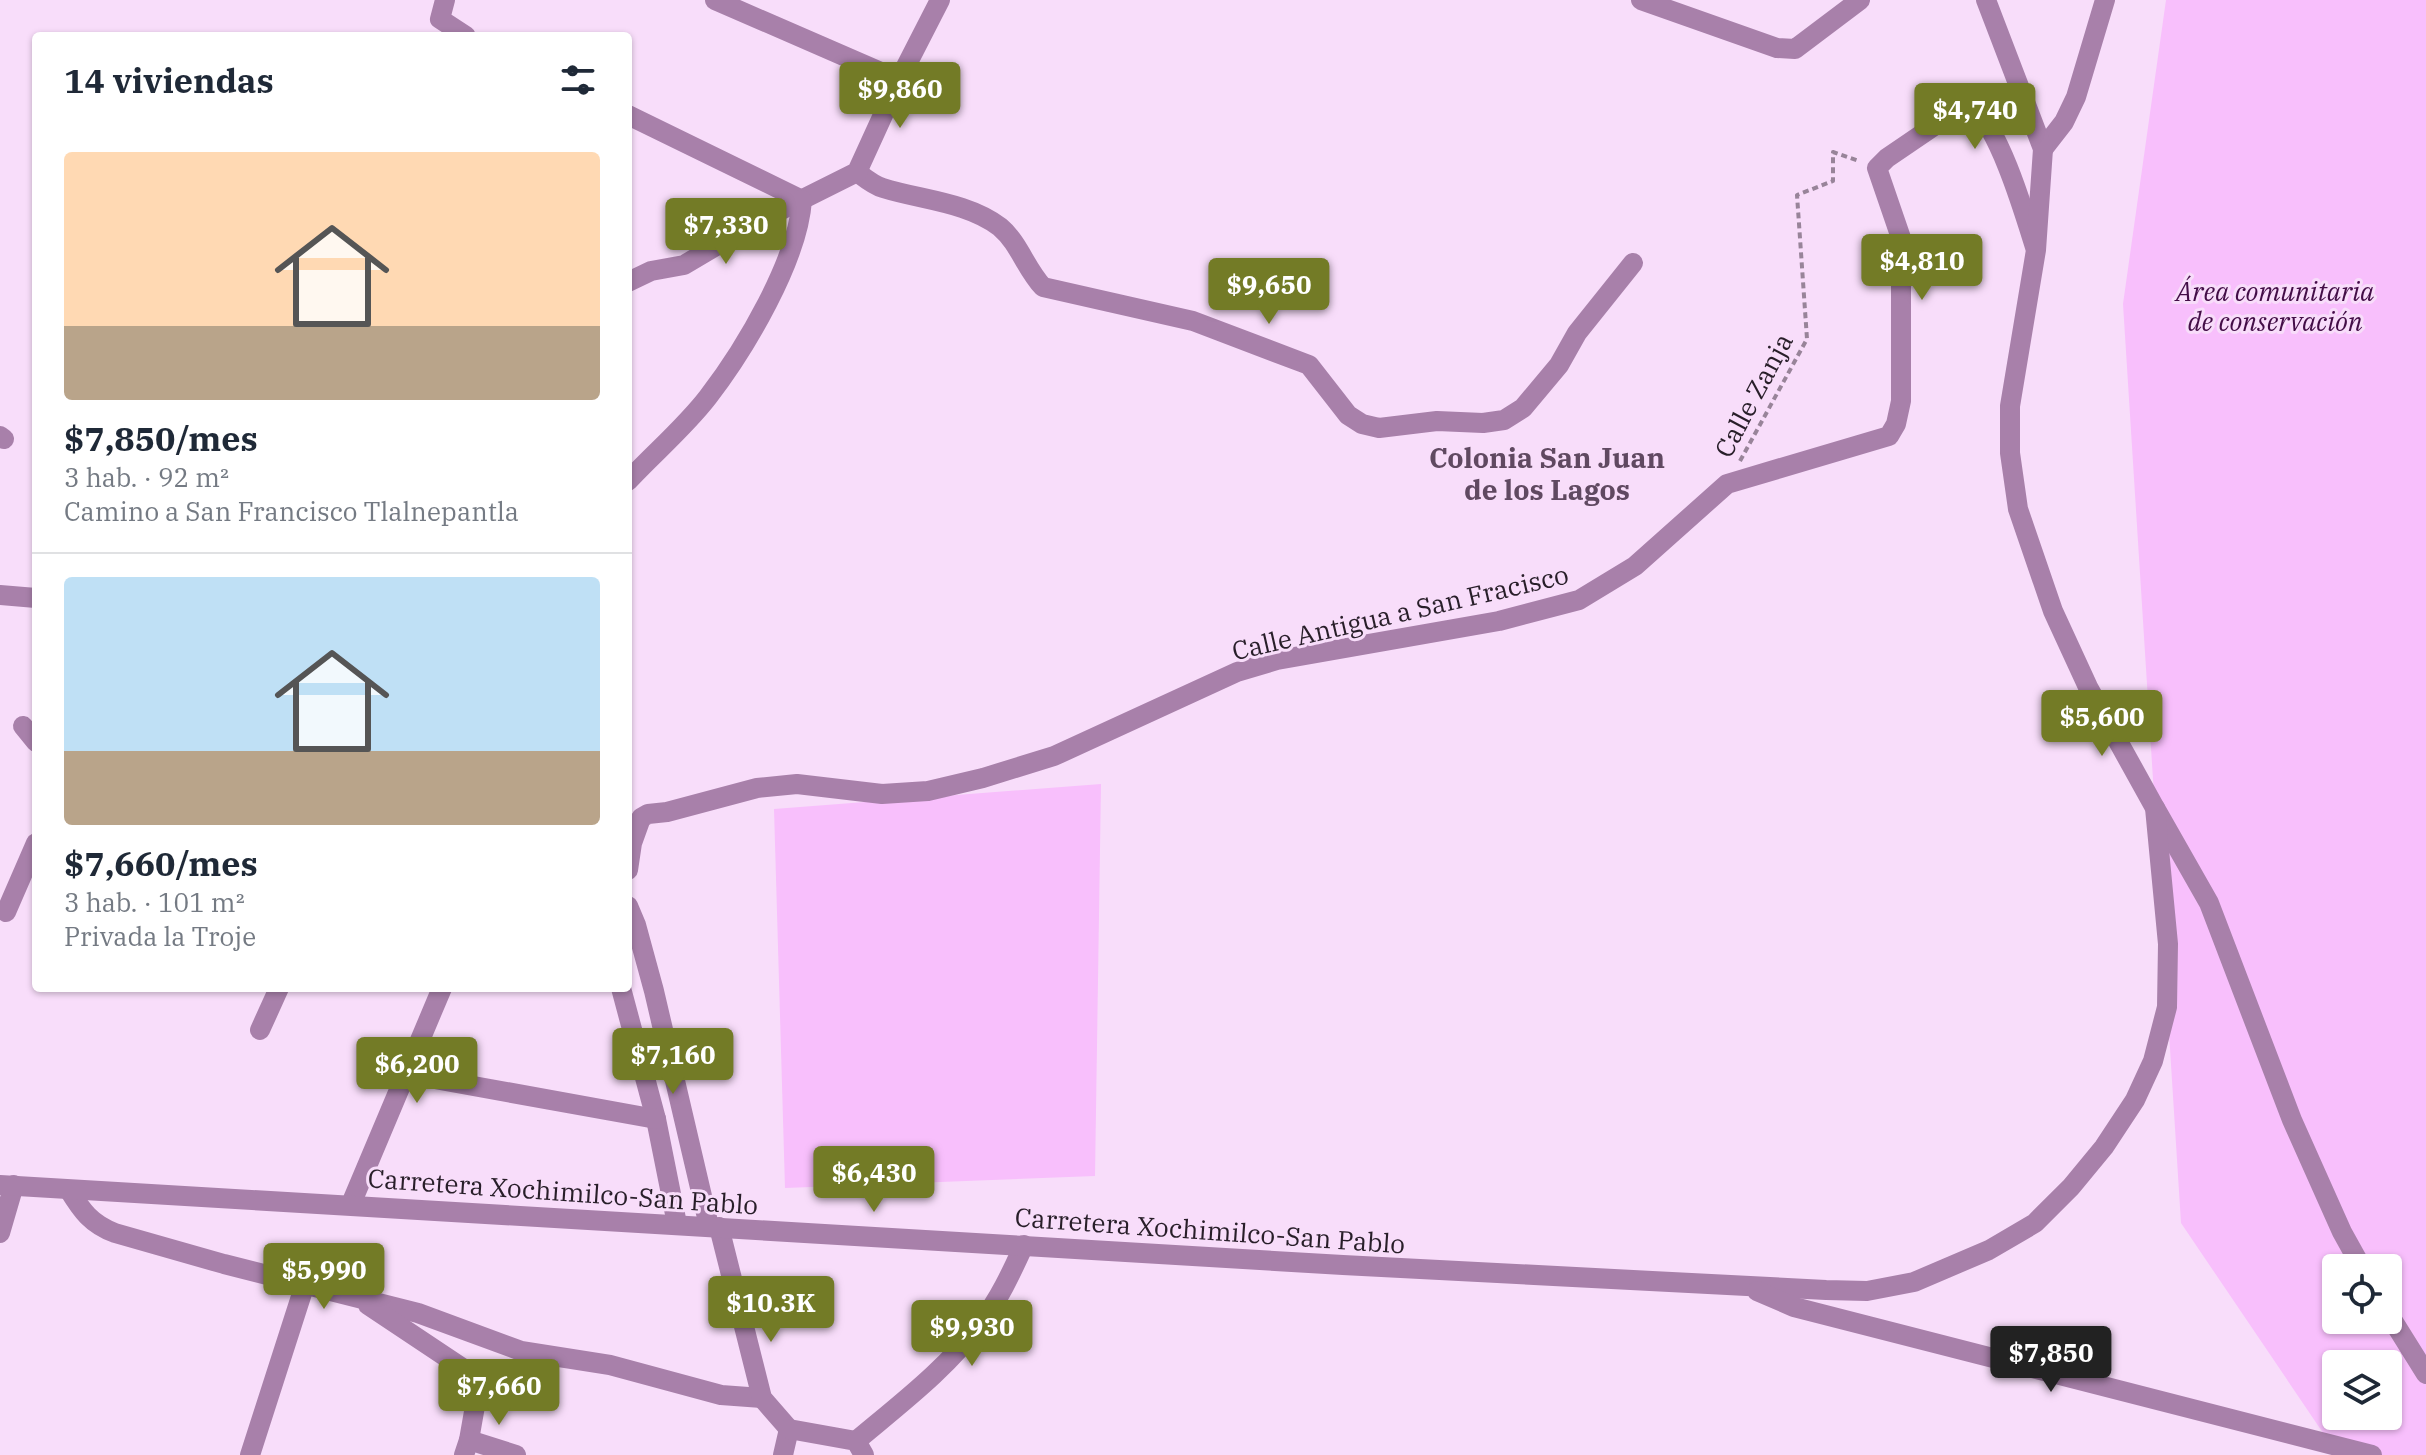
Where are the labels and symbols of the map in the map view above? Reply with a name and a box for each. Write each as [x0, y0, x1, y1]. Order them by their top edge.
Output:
pin: $9,860 [835, 62, 965, 130]
pin: $4,740 [1910, 83, 2040, 151]
pin: $7,330 [661, 198, 791, 266]
pin: $4,810 [1857, 234, 1987, 302]
pin: $9,650 [1204, 258, 1334, 326]
park label: Área comunitaria de conservación [2174, 274, 2374, 338]
street label: Calle Zanja [1706, 327, 1800, 463]
district label: Colonia San Juan de los Lagos [1429, 439, 1665, 508]
street label: Calle Antigua a San Fracisco [1228, 557, 1572, 667]
pin: $5,600 [2037, 690, 2167, 758]
pin: $7,160 [608, 1028, 738, 1096]
pin: $6,200 [352, 1037, 482, 1105]
pin: $6,430 [809, 1146, 939, 1214]
street label: Carretera Xochimilco-San Pablo [367, 1160, 759, 1222]
street label: Carretera Xochimilco-San Pablo [1014, 1199, 1406, 1261]
pin: $5,990 [259, 1243, 389, 1311]
pin: $10.3K [706, 1276, 836, 1344]
pin: $9,930 [907, 1300, 1037, 1368]
pin: $7,850 [1986, 1326, 2116, 1394]
pin: $7,660 [434, 1359, 564, 1427]

